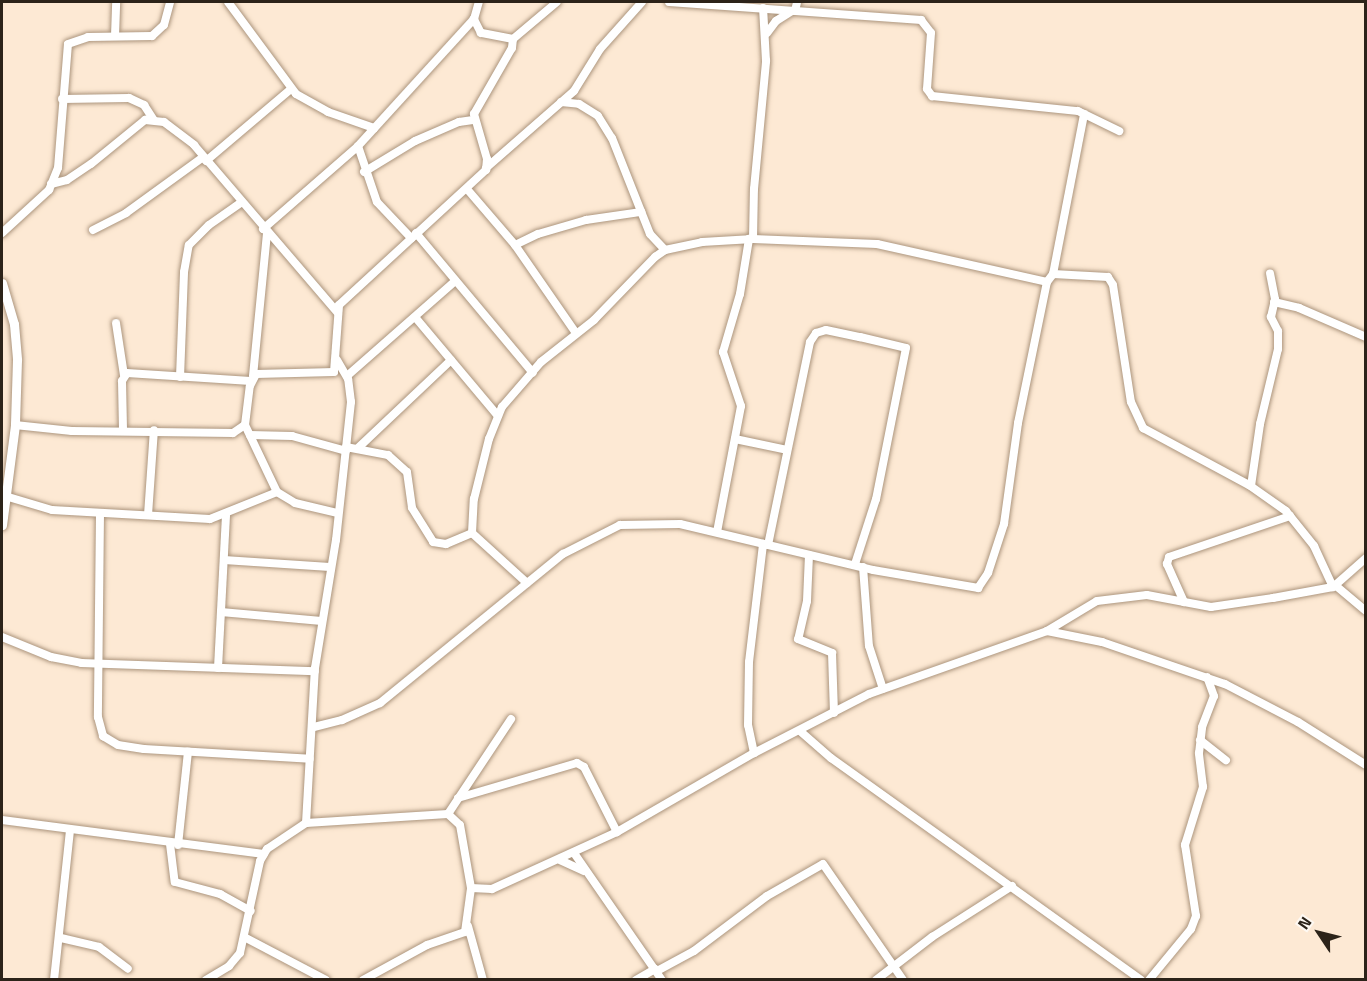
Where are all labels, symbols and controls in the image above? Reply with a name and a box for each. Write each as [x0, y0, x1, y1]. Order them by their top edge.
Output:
north arrow [1289, 903, 1349, 963]
text: N [1291, 911, 1317, 934]

